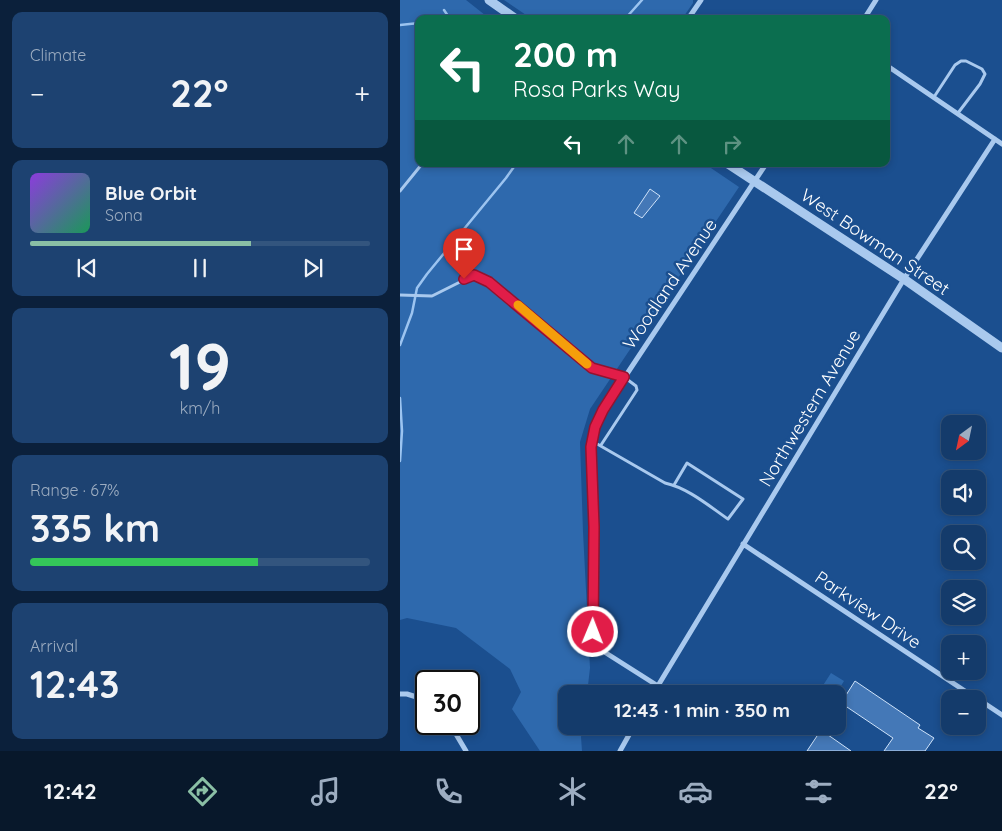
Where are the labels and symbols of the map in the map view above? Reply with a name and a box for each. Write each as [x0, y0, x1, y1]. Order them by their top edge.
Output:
street label: West Bowman Street [796, 183, 954, 300]
street label: Woodland Avenue [617, 214, 722, 353]
pin [443, 228, 485, 279]
street label: Northwestern Avenue [754, 325, 866, 491]
north arrow [941, 415, 986, 460]
street label: Parkview Drive [811, 566, 926, 654]
position arrow [566, 605, 618, 657]
speed limit sign: 30 [415, 670, 480, 735]

